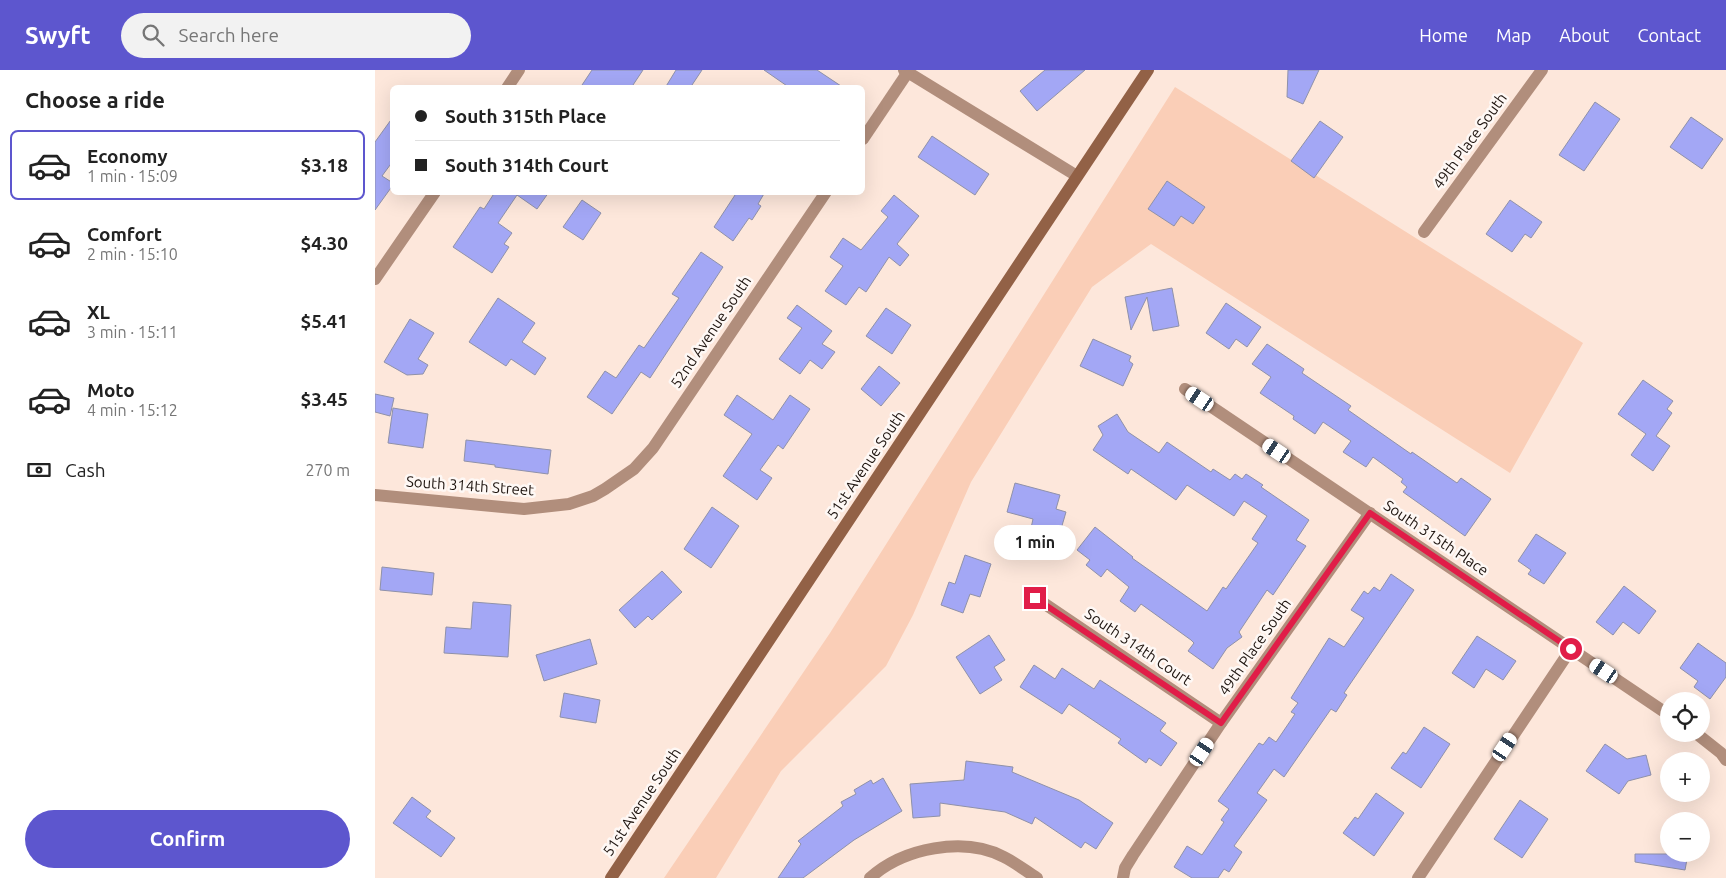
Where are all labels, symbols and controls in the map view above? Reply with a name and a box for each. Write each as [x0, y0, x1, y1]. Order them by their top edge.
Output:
search box [121, 13, 471, 58]
icon: search [139, 21, 167, 49]
text: Swyft [25, 22, 91, 49]
text: Search here [179, 24, 279, 46]
text: Home [1419, 25, 1468, 45]
text: Map [1496, 25, 1531, 45]
text: About [1559, 25, 1609, 45]
text: Contact [1637, 25, 1701, 45]
text: Choose a ride [25, 87, 165, 112]
street label: 49th Place South [1429, 90, 1510, 192]
text: South 315th Place [445, 105, 606, 127]
icon: car [27, 143, 72, 188]
text: Economy [87, 145, 168, 167]
text: $3.18 [300, 154, 348, 176]
text: South 314th Court [445, 154, 609, 176]
text: 1 min · 15:09 [87, 167, 178, 185]
icon: car [27, 221, 72, 266]
text: Comfort [87, 223, 162, 245]
text: $4.30 [300, 232, 348, 254]
text: 2 min · 15:10 [87, 245, 178, 263]
street label: 52nd Avenue South [667, 273, 754, 391]
icon: car [27, 299, 72, 344]
text: XL [87, 301, 110, 323]
text: $5.41 [300, 310, 348, 332]
text: 3 min · 15:11 [87, 323, 178, 341]
icon: car [27, 377, 72, 422]
text: Moto [87, 379, 135, 401]
car [1183, 384, 1216, 414]
text: $3.45 [300, 388, 348, 410]
text: 4 min · 15:12 [87, 401, 178, 419]
street label: 51st Avenue South [823, 408, 908, 522]
car [1260, 436, 1293, 466]
icon: cash [25, 456, 53, 484]
text: Cash [65, 459, 106, 481]
text: 270 m [305, 461, 350, 479]
street label: South 314th Street [405, 473, 535, 498]
street label: South 315th Place [1381, 496, 1492, 579]
callout: 1 min [994, 526, 1076, 560]
text: 1 min [1015, 533, 1055, 551]
route end [1024, 587, 1046, 609]
street label: 49th Place South [1215, 595, 1294, 698]
street label: South 314th Court [1082, 605, 1195, 688]
route start [1560, 638, 1582, 660]
car [1587, 656, 1620, 686]
map controls [1660, 692, 1710, 862]
button: locate [1660, 692, 1710, 742]
car [1490, 730, 1519, 764]
car [1187, 735, 1216, 769]
street label: 51st Avenue South [599, 745, 684, 859]
button: + [1660, 752, 1710, 802]
button: Confirm [25, 810, 350, 868]
button: − [1660, 812, 1710, 862]

